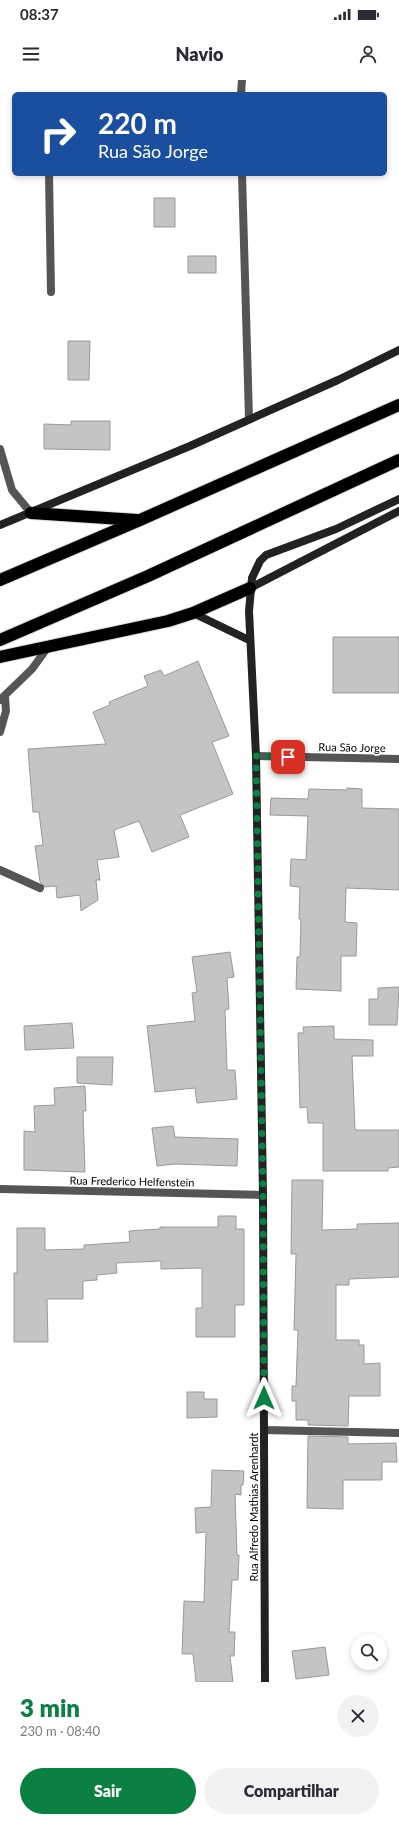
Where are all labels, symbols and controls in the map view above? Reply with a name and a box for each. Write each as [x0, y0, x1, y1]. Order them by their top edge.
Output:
text: 08:37 [20, 5, 59, 23]
icon: menu [20, 43, 42, 65]
text: Navio [176, 43, 223, 65]
icon: person [357, 43, 379, 65]
text: 220 m [98, 106, 177, 140]
icon: right [32, 108, 84, 160]
text: Rua São Jorge [98, 140, 208, 162]
pin [271, 740, 305, 774]
street label: Rua São Jorge [318, 740, 386, 754]
icon: arrive [277, 746, 299, 768]
street label: Rua Frederico Helfenstein [70, 1173, 194, 1189]
position arrow [243, 1377, 285, 1419]
street label: Rua Alfredo Mathias Arenhardt [247, 1433, 260, 1581]
map controls [351, 1634, 387, 1670]
button: search [351, 1634, 387, 1670]
text: 3 min [20, 1693, 80, 1722]
button: close [337, 1695, 379, 1737]
text: 230 m · 08:40 [20, 1723, 100, 1739]
button: Sair [20, 1768, 196, 1814]
button: Compartilhar [204, 1768, 379, 1814]

